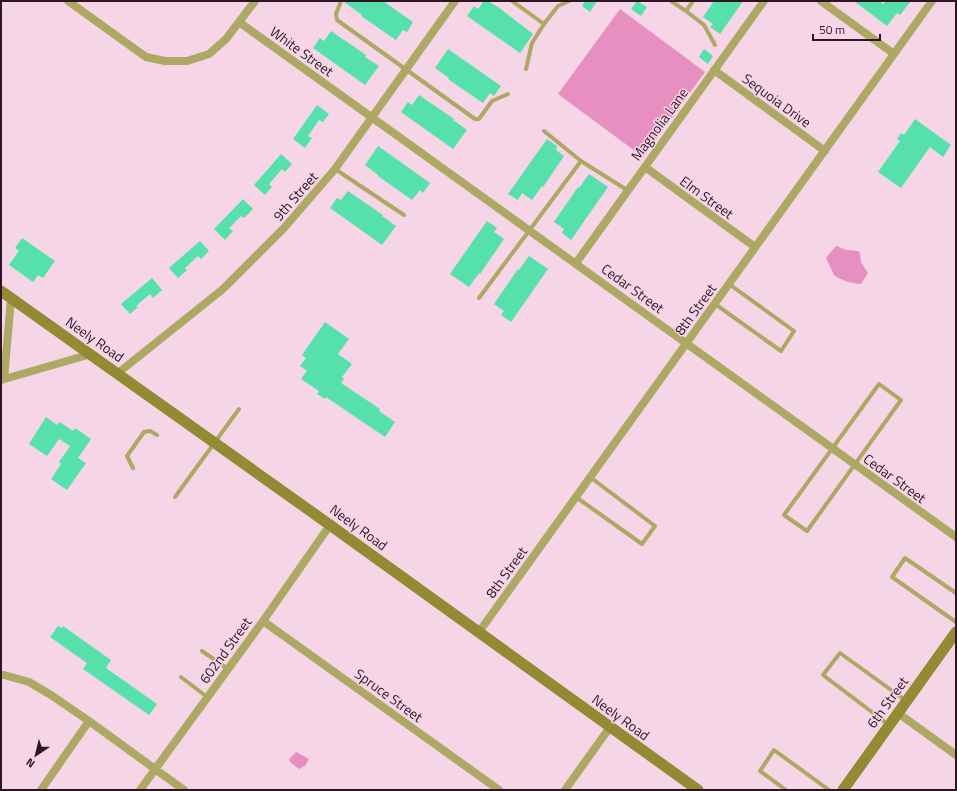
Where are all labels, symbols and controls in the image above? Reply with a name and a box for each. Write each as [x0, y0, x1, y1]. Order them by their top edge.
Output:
scale bar [813, 16, 880, 42]
text: 50 m [819, 20, 845, 39]
street label: White Street [266, 21, 338, 81]
street label: Sequoia Drive [738, 68, 816, 132]
street label: Magnolia Lane [625, 83, 693, 165]
street label: 9th Street [268, 167, 322, 225]
street label: Elm Street [676, 170, 738, 224]
street label: Cedar Street [597, 258, 669, 318]
street label: 8th Street [669, 279, 721, 339]
street label: Neely Road [62, 311, 128, 367]
street label: Cedar Street [859, 448, 931, 508]
street label: Neely Road [326, 499, 392, 555]
street label: 8th Street [480, 542, 532, 602]
street label: 602nd Street [194, 612, 256, 688]
street label: Spruce Street [351, 663, 427, 727]
street label: 6th Street [861, 672, 913, 732]
street label: Neely Road [588, 689, 654, 745]
north arrow [16, 735, 56, 775]
text: N [23, 754, 38, 772]

